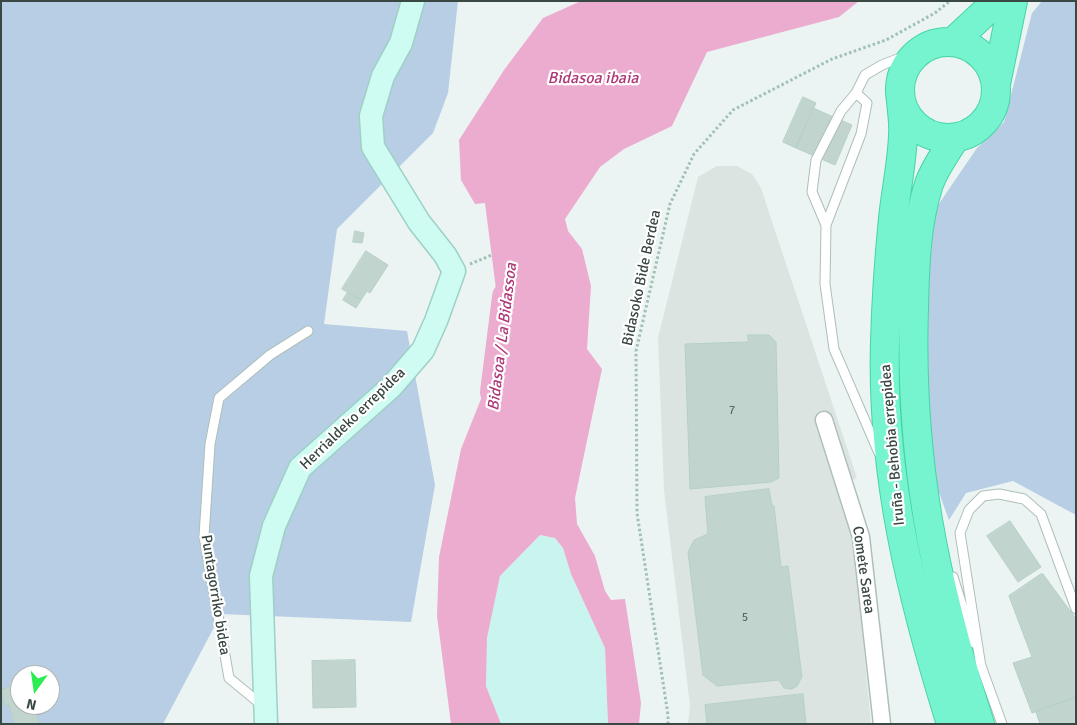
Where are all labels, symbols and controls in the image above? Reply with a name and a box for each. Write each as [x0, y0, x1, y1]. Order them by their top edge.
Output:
water label: Bidasoa ibaia [548, 69, 638, 89]
street label: Bidasoko Bide Berdea [619, 208, 665, 348]
water label: Bidasoa / La Bidassoa [484, 262, 522, 412]
street label: Herrialdeko errepidea [297, 364, 409, 474]
street label: Iruña - Behobia errepidea [877, 364, 909, 526]
house number: 7 [729, 404, 735, 418]
street label: Comete Sarea [848, 525, 878, 615]
street label: Puntagorriko bidea [197, 533, 233, 657]
house number: 5 [742, 611, 748, 625]
north arrow [10, 665, 60, 715]
text: N [25, 695, 38, 713]

